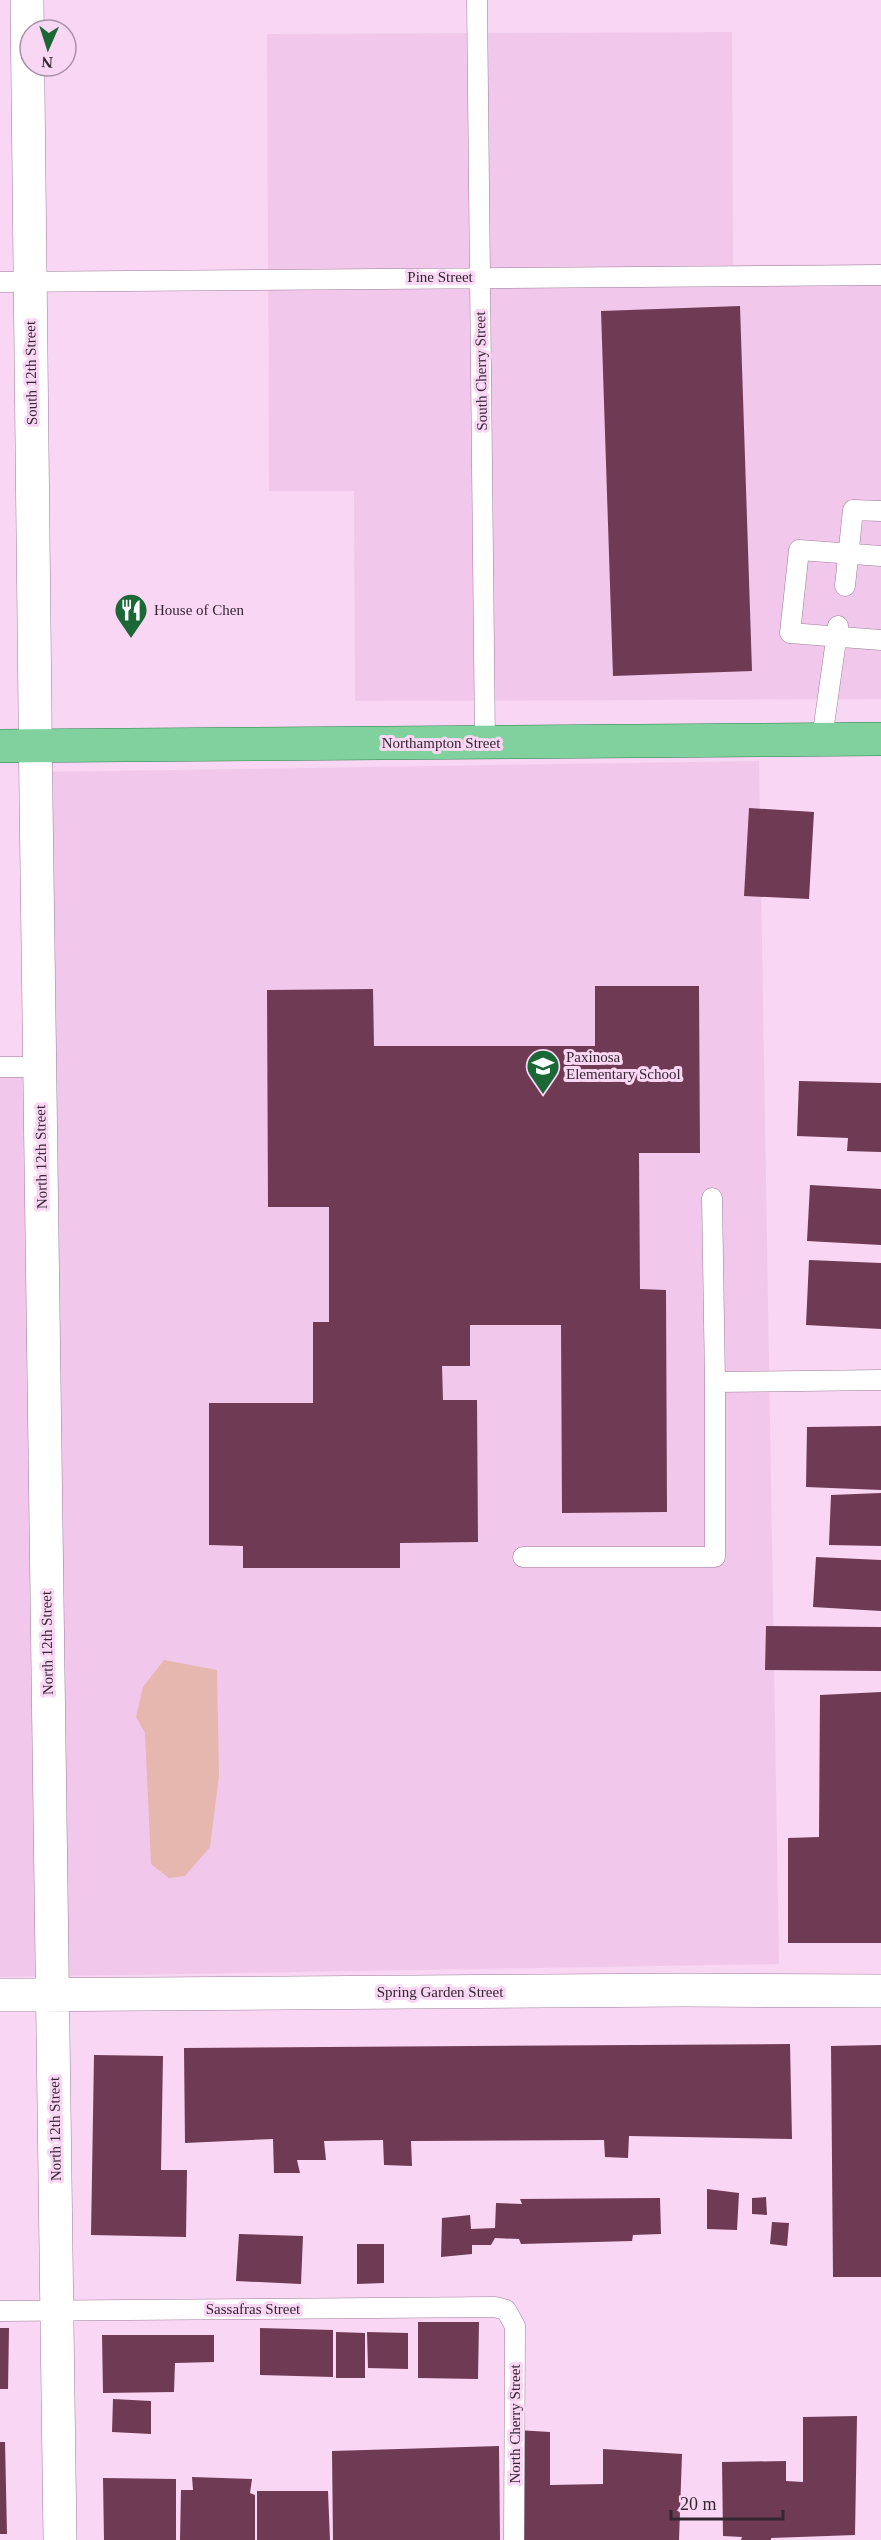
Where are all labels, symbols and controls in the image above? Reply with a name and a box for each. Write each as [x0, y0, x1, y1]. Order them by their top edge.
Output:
north arrow [18, 18, 78, 78]
text: N [41, 54, 53, 71]
street label: Pine Street [407, 269, 474, 285]
street label: South Cherry Street [472, 310, 490, 431]
street label: South 12th Street [22, 320, 40, 425]
restaurant icon: House of Chen [113, 592, 149, 639]
place label: House of Chen [154, 602, 244, 618]
street label: Northampton Street [382, 735, 501, 751]
school or university icon: Paxinosa Elementary School [525, 1048, 561, 1095]
place label: Paxinosa Elementary School [566, 1049, 681, 1082]
street label: North 12th Street [32, 1104, 50, 1209]
street label: North 12th Street [38, 1590, 56, 1695]
street label: Spring Garden Street [377, 1984, 504, 2000]
street label: North 12th Street [46, 2076, 64, 2181]
street label: Sassafras Street [206, 2301, 301, 2317]
street label: North Cherry Street [507, 2364, 523, 2484]
scale bar [671, 2483, 784, 2521]
text: 20 m [680, 2494, 717, 2514]

